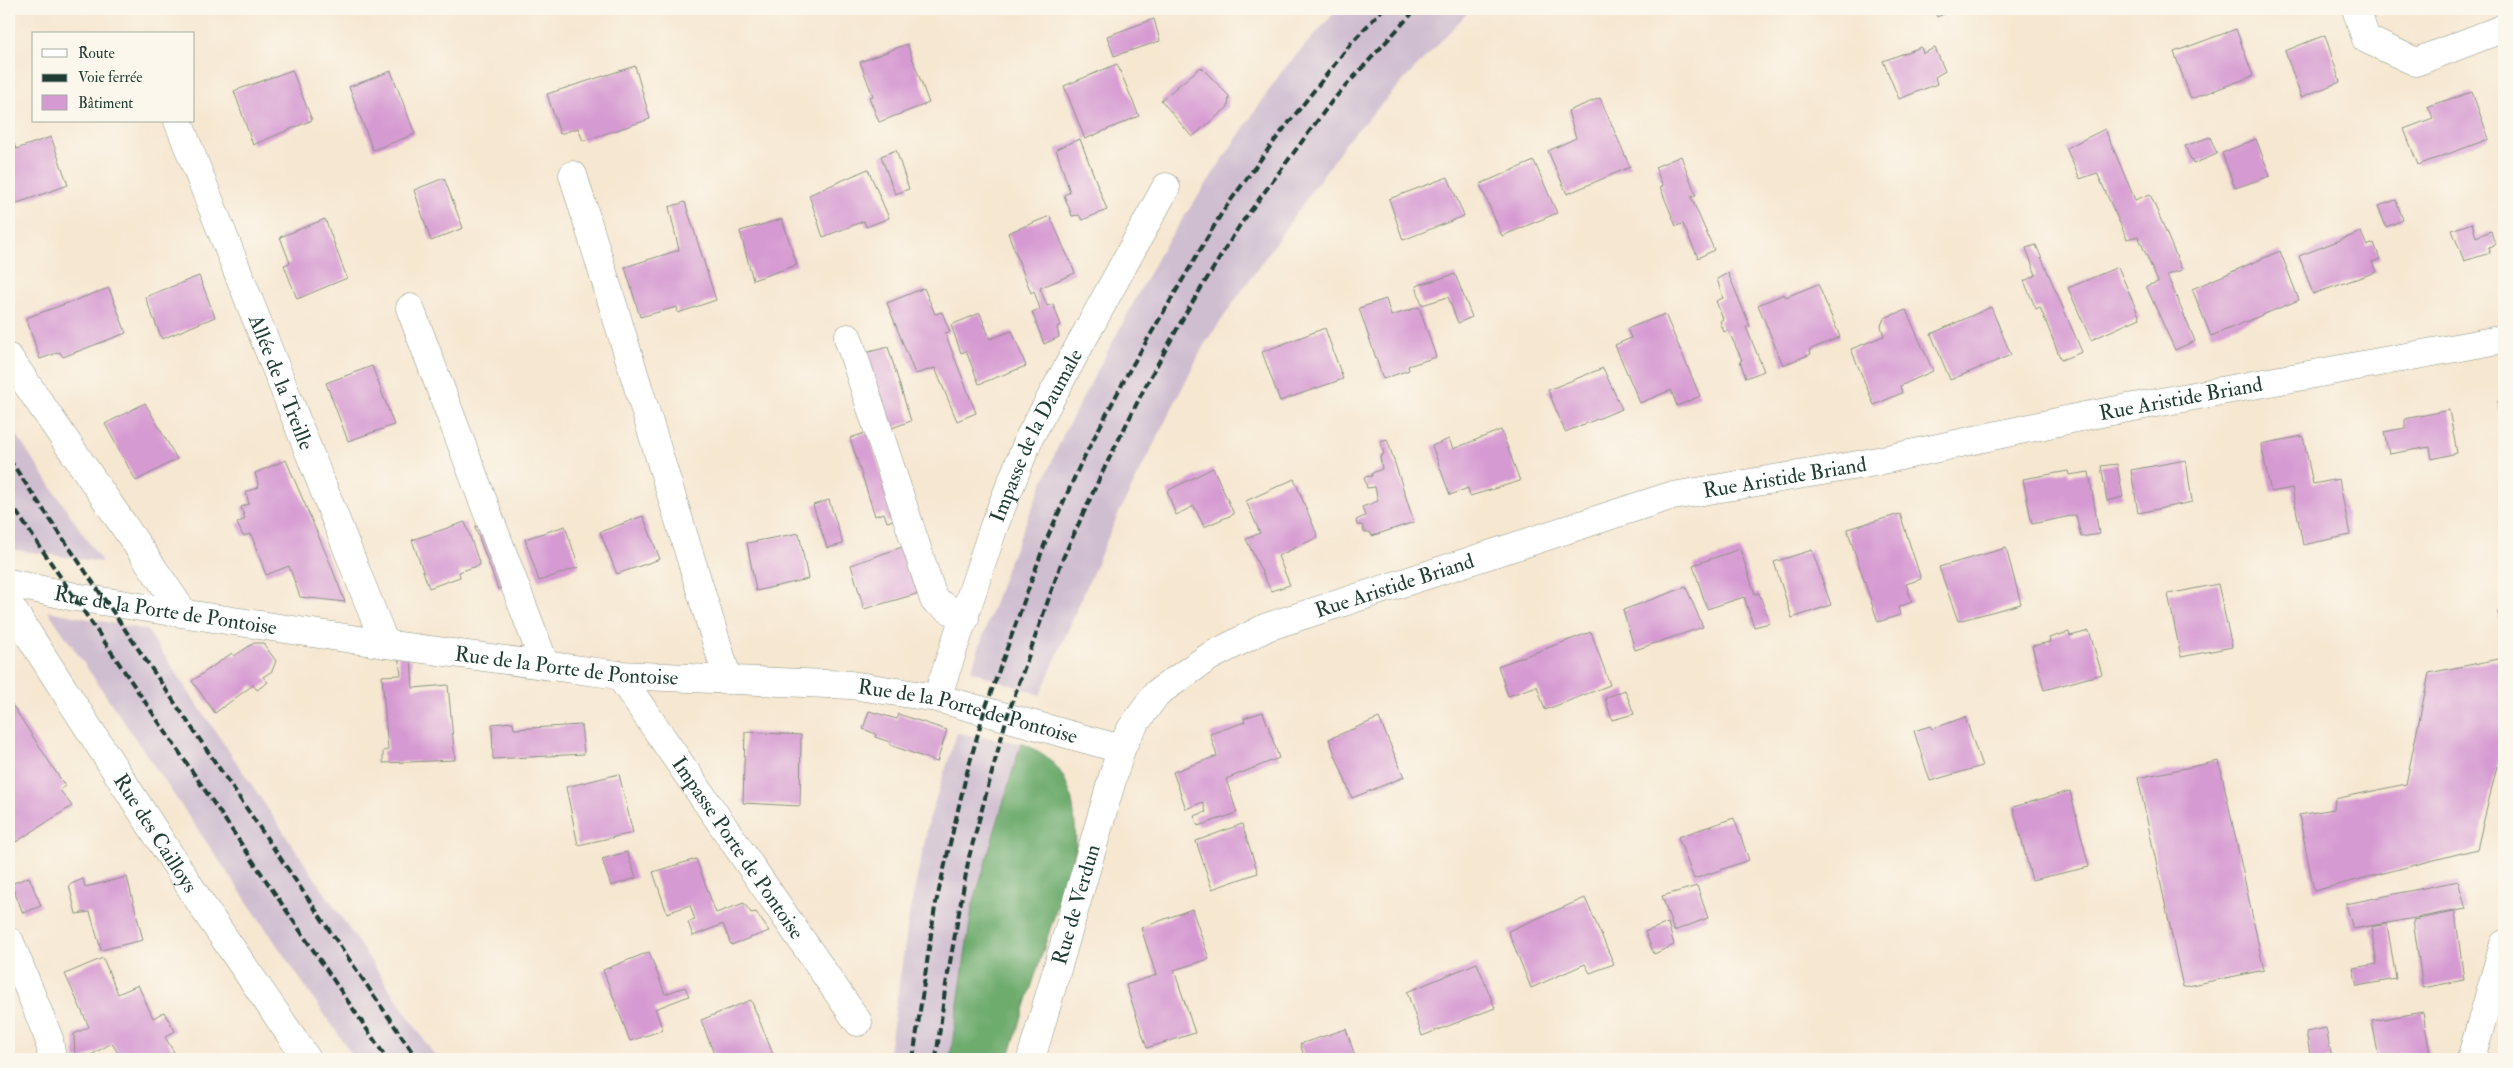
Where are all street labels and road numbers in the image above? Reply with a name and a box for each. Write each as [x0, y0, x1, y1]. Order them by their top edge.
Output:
street label: Allée de la Treille [242, 310, 320, 454]
street label: Impasse de la Daumale [983, 344, 1089, 526]
street label: Rue Aristide Briand [2097, 370, 2265, 427]
street label: Rue Aristide Briand [1701, 450, 1869, 504]
street label: Rue Aristide Briand [1311, 547, 1478, 624]
street label: Rue de la Porte de Pontoise [52, 579, 279, 641]
street label: Rue de la Porte de Pontoise [453, 640, 679, 691]
street label: Rue de la Porte de Pontoise [856, 673, 1081, 750]
street label: Impasse Porte de Pontoise [666, 751, 811, 945]
street label: Rue des Cailloys [108, 768, 204, 898]
street label: Rue de Verdun [1046, 841, 1106, 968]

